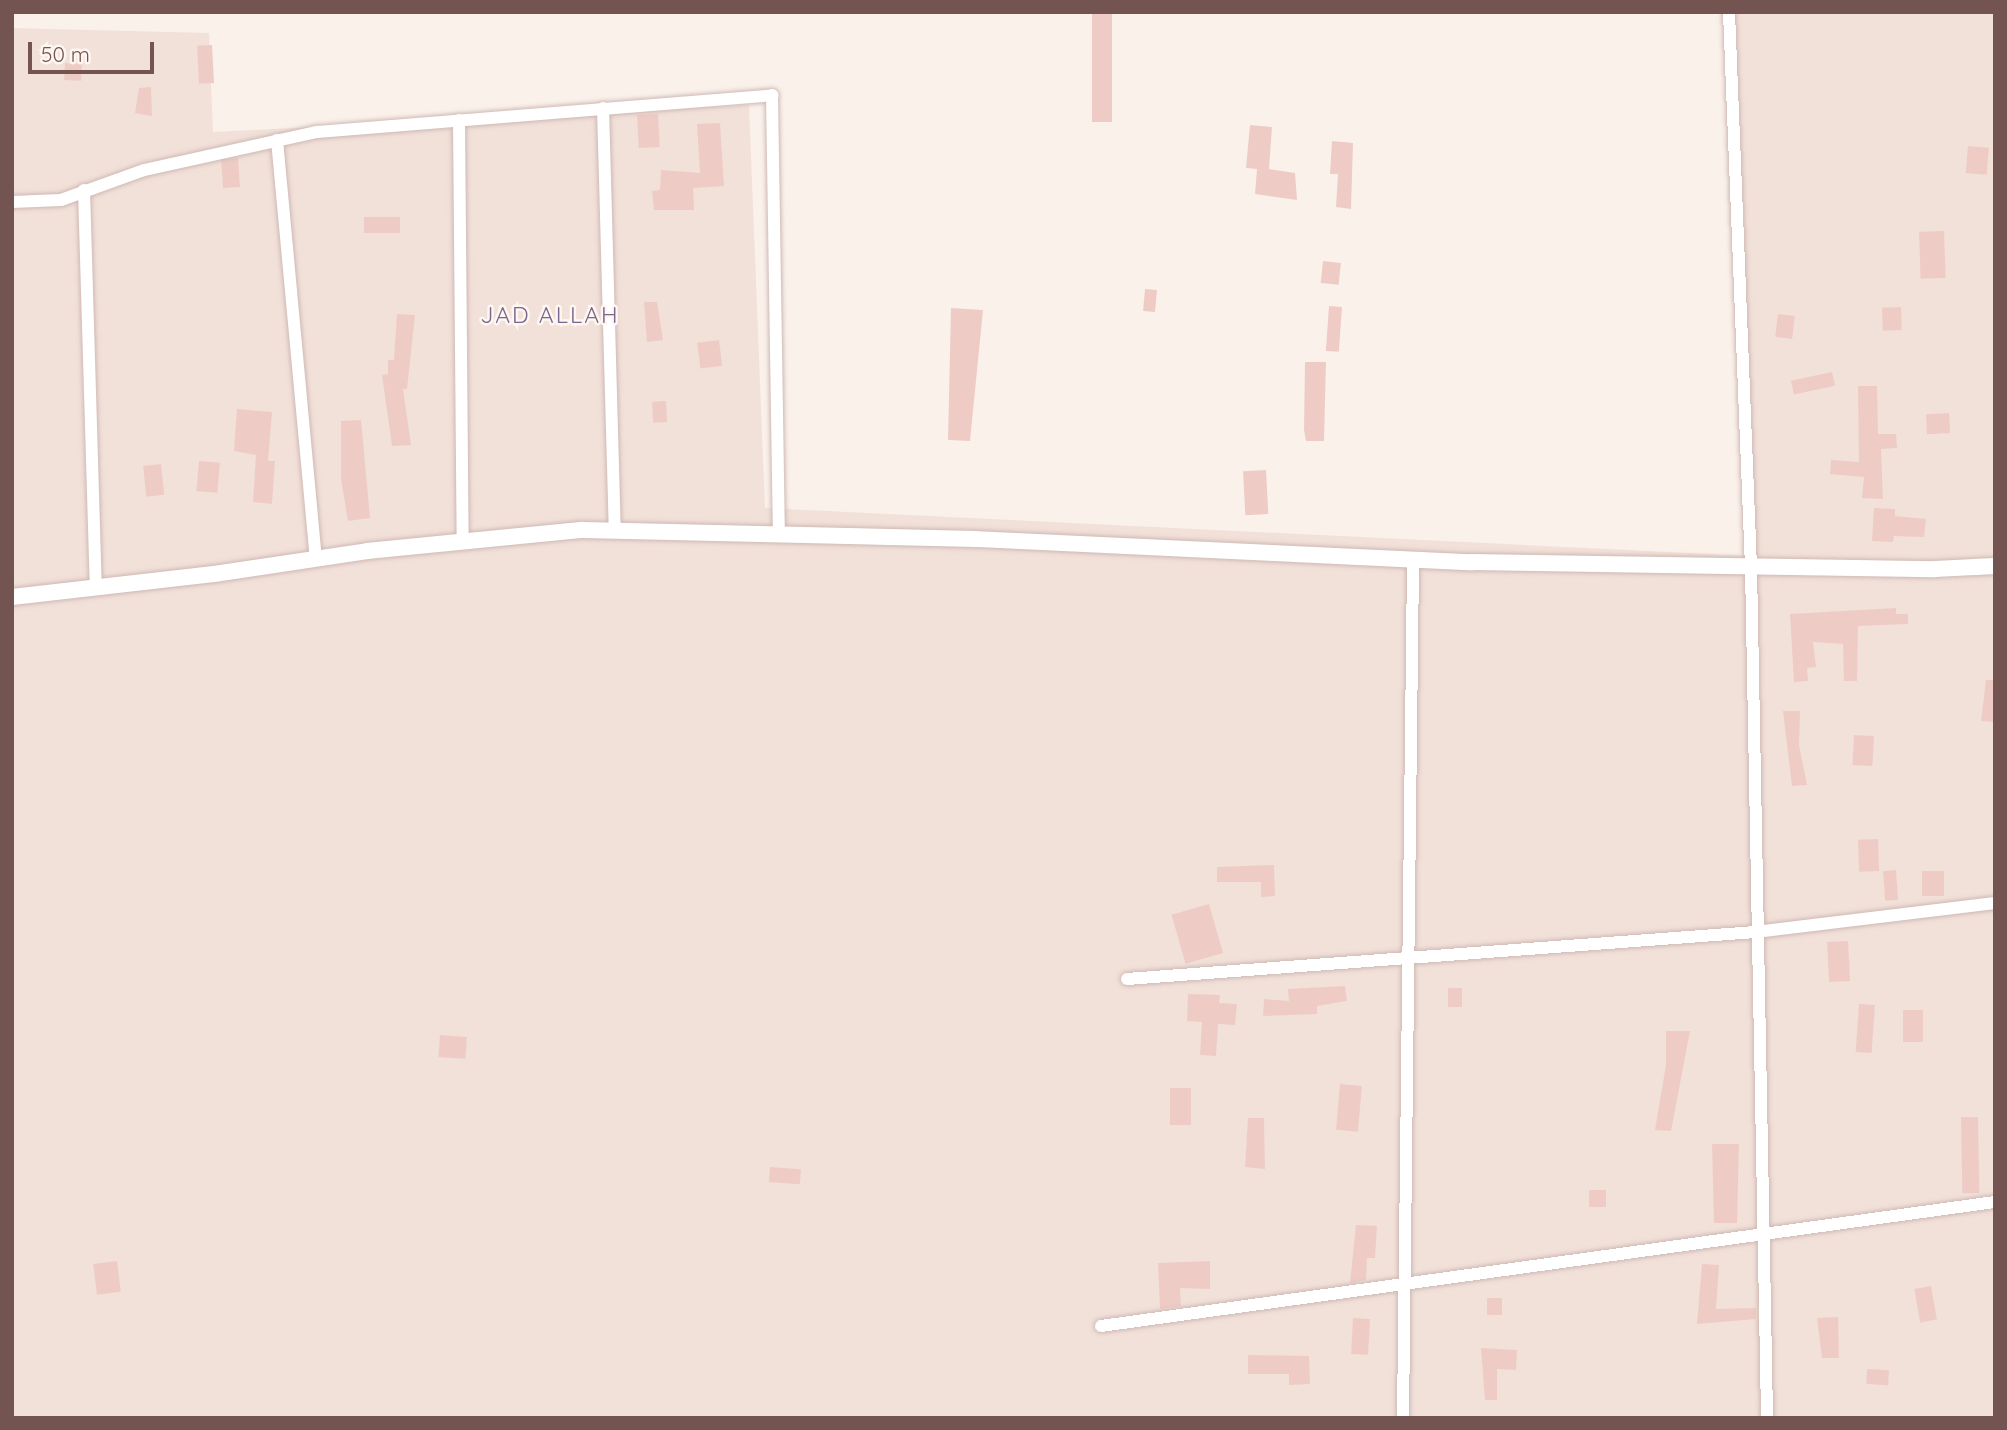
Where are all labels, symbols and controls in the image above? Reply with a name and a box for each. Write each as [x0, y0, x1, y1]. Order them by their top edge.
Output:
scale bar [32, 28, 158, 72]
text: 50 m [41, 41, 90, 67]
district label: JAD ALLAH [481, 301, 619, 329]

